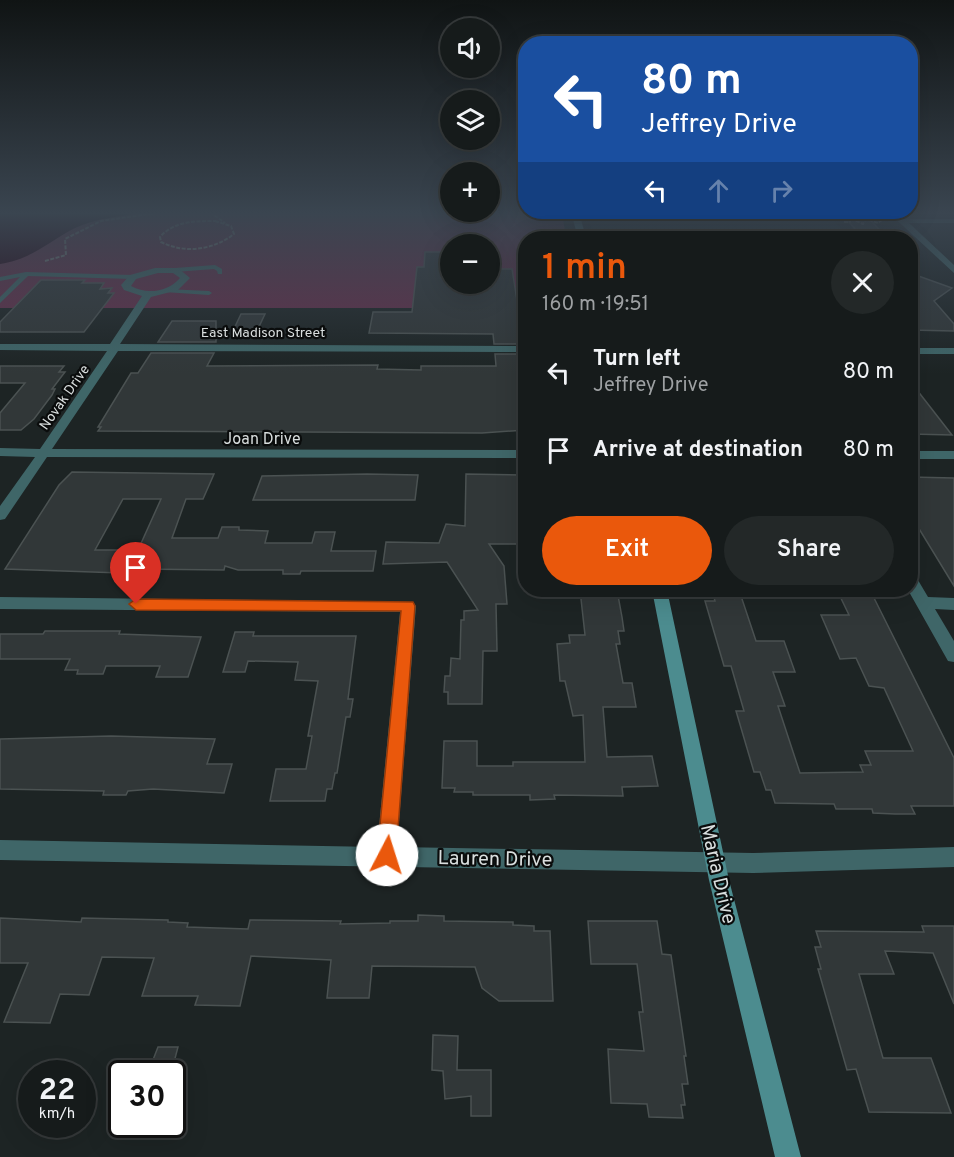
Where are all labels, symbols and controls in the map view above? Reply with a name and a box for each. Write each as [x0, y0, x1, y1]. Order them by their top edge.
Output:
map controls [440, 18, 500, 294]
button: sound [440, 18, 500, 78]
text: 80 m [641, 56, 742, 109]
icon: left [542, 60, 620, 138]
button: layers [440, 90, 500, 150]
text: Jeffrey Drive [641, 108, 797, 142]
button: + [440, 162, 500, 222]
icon: left [639, 174, 672, 207]
icon: ahead [702, 174, 735, 207]
icon: right [765, 174, 798, 207]
button: − [440, 234, 500, 294]
text: 1 min [542, 246, 627, 292]
button: close [831, 251, 894, 314]
text: 160 m · 19:51 [542, 292, 649, 318]
street label: East Madison Street [201, 325, 325, 342]
text: Turn left [593, 346, 681, 373]
icon: left [542, 356, 575, 389]
text: 80 m [843, 359, 894, 386]
street label: Novak Drive [37, 362, 94, 434]
text: Jeffrey Drive [593, 373, 708, 399]
street label: Joan Drive [223, 430, 301, 450]
icon: arrive [542, 434, 575, 467]
text: Arrive at destination [593, 437, 803, 464]
text: 80 m [843, 437, 894, 464]
button: Exit [542, 516, 712, 585]
button: Share [724, 516, 894, 585]
pin [110, 542, 161, 604]
icon: arrive [119, 551, 152, 584]
street label: Maria Drive [693, 822, 741, 927]
position arrow [355, 823, 419, 887]
street label: Lauren Drive [437, 846, 553, 874]
speed limit sign: 30 [108, 1060, 186, 1138]
text: 22 [39, 1073, 75, 1110]
text: km/h [39, 1105, 75, 1124]

